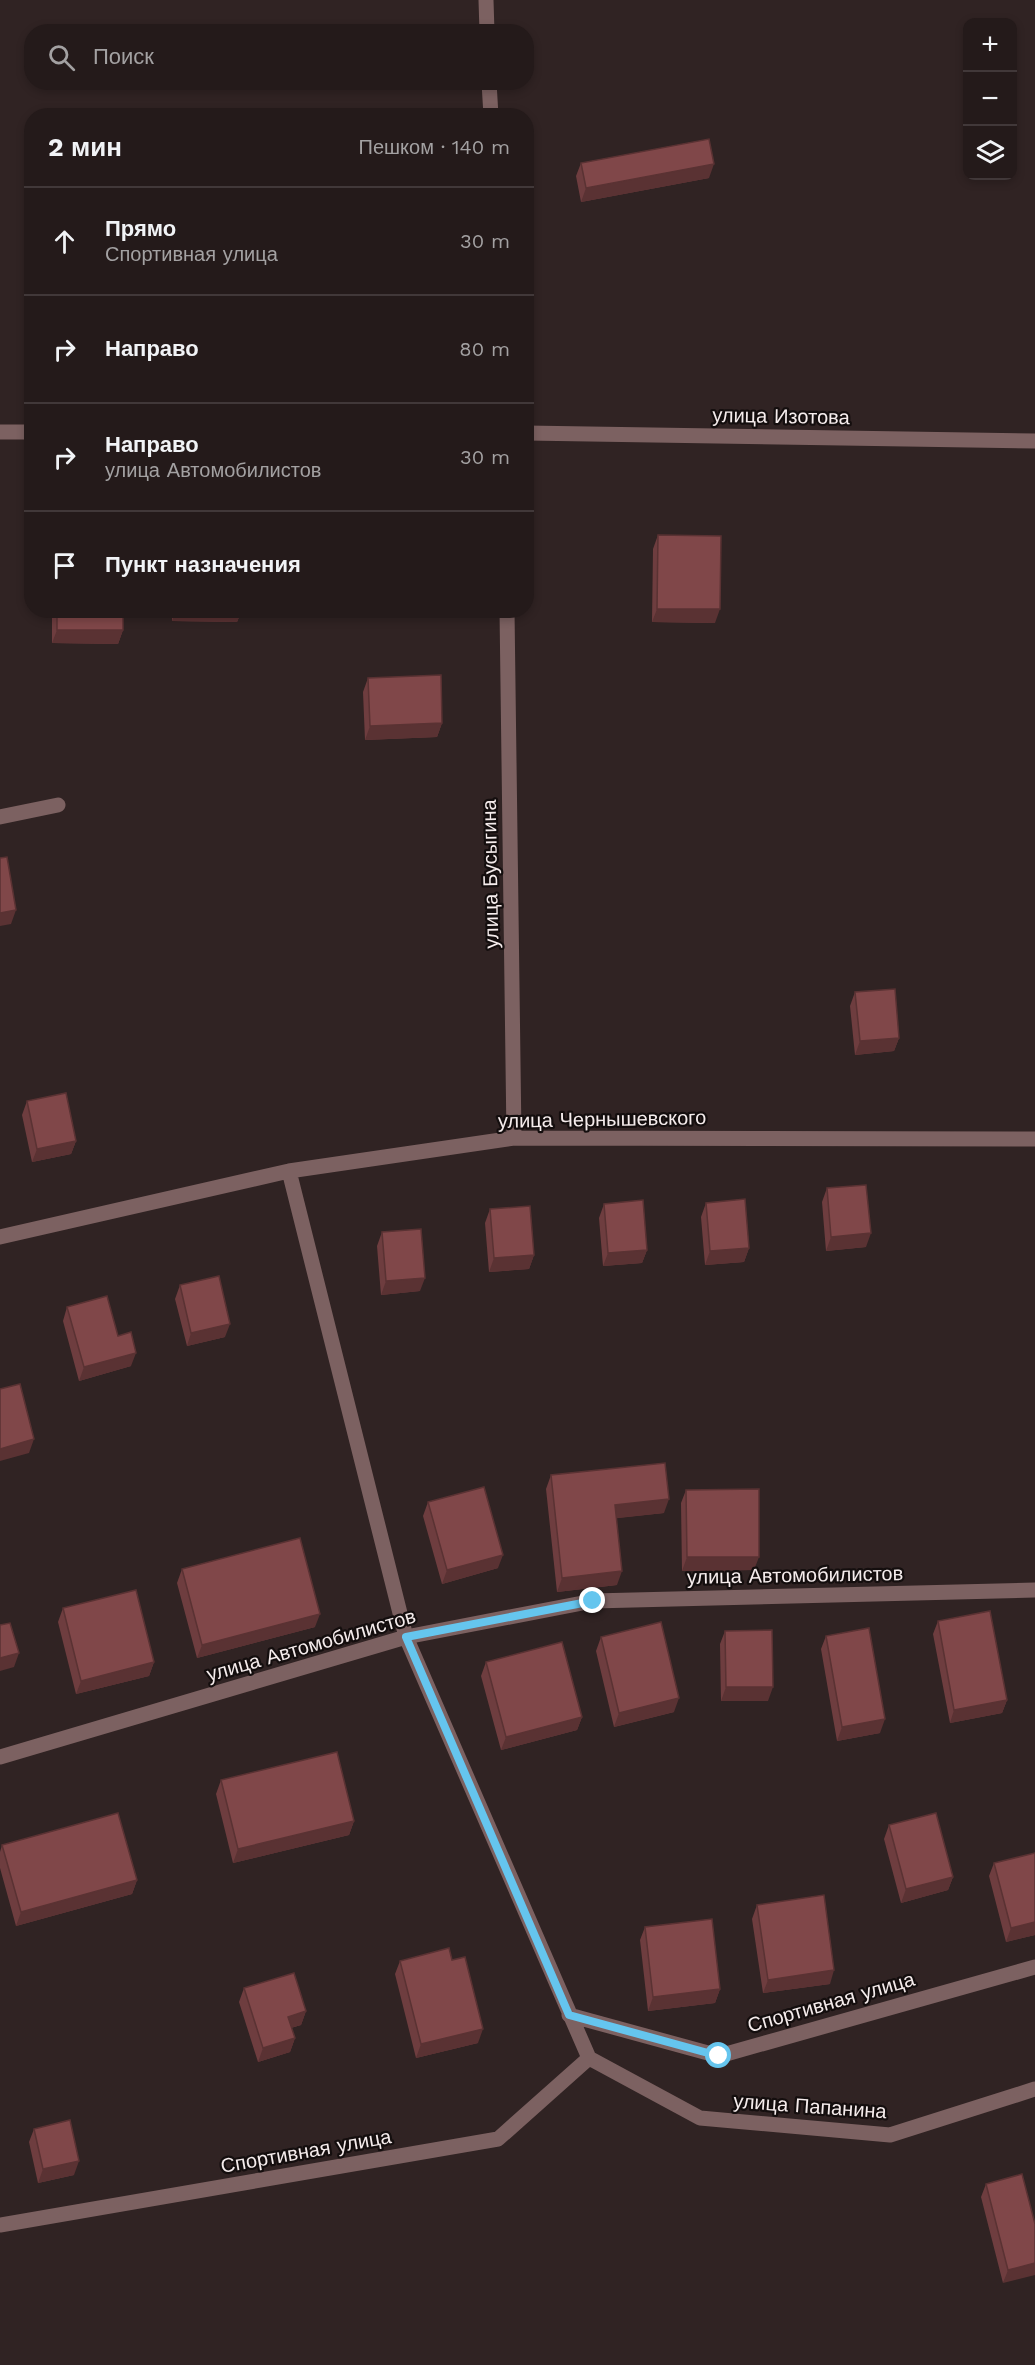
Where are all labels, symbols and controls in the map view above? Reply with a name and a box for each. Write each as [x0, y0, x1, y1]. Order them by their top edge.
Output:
map controls [963, 18, 1017, 180]
button: + [963, 18, 1017, 72]
search box [24, 24, 534, 90]
icon: search [45, 41, 78, 74]
text: Поиск [93, 44, 154, 69]
button: − [963, 72, 1017, 126]
button: layers [963, 126, 1017, 180]
text: 2 мин [48, 132, 122, 162]
text: Пешком · 140 m [359, 135, 510, 159]
text: Прямо [105, 216, 176, 241]
icon: ahead [48, 225, 81, 258]
text: 30 m [460, 229, 510, 253]
text: Спортивная улица [105, 242, 278, 266]
icon: right [48, 333, 81, 366]
text: Направо [105, 336, 199, 361]
text: 80 m [459, 337, 510, 361]
street label: улица Изотова [712, 403, 851, 429]
text: Направо [105, 432, 199, 457]
icon: right [48, 441, 81, 474]
text: 30 m [460, 445, 510, 469]
text: улица Автомобилистов [105, 458, 321, 482]
icon: arrive [48, 549, 81, 582]
text: Пункт назначения [105, 552, 301, 577]
street label: улица Бусыгина [477, 798, 503, 949]
street label: улица Чернышевского [498, 1105, 706, 1133]
street label: улица Автомобилистов [687, 1561, 903, 1589]
route end [579, 1587, 605, 1613]
street label: улица Автомобилистов [204, 1604, 418, 1686]
street label: Спортивная улица [745, 1966, 918, 2037]
route start [705, 2042, 731, 2068]
street label: улица Папанина [733, 2089, 888, 2123]
street label: Спортивная улица [219, 2124, 394, 2178]

